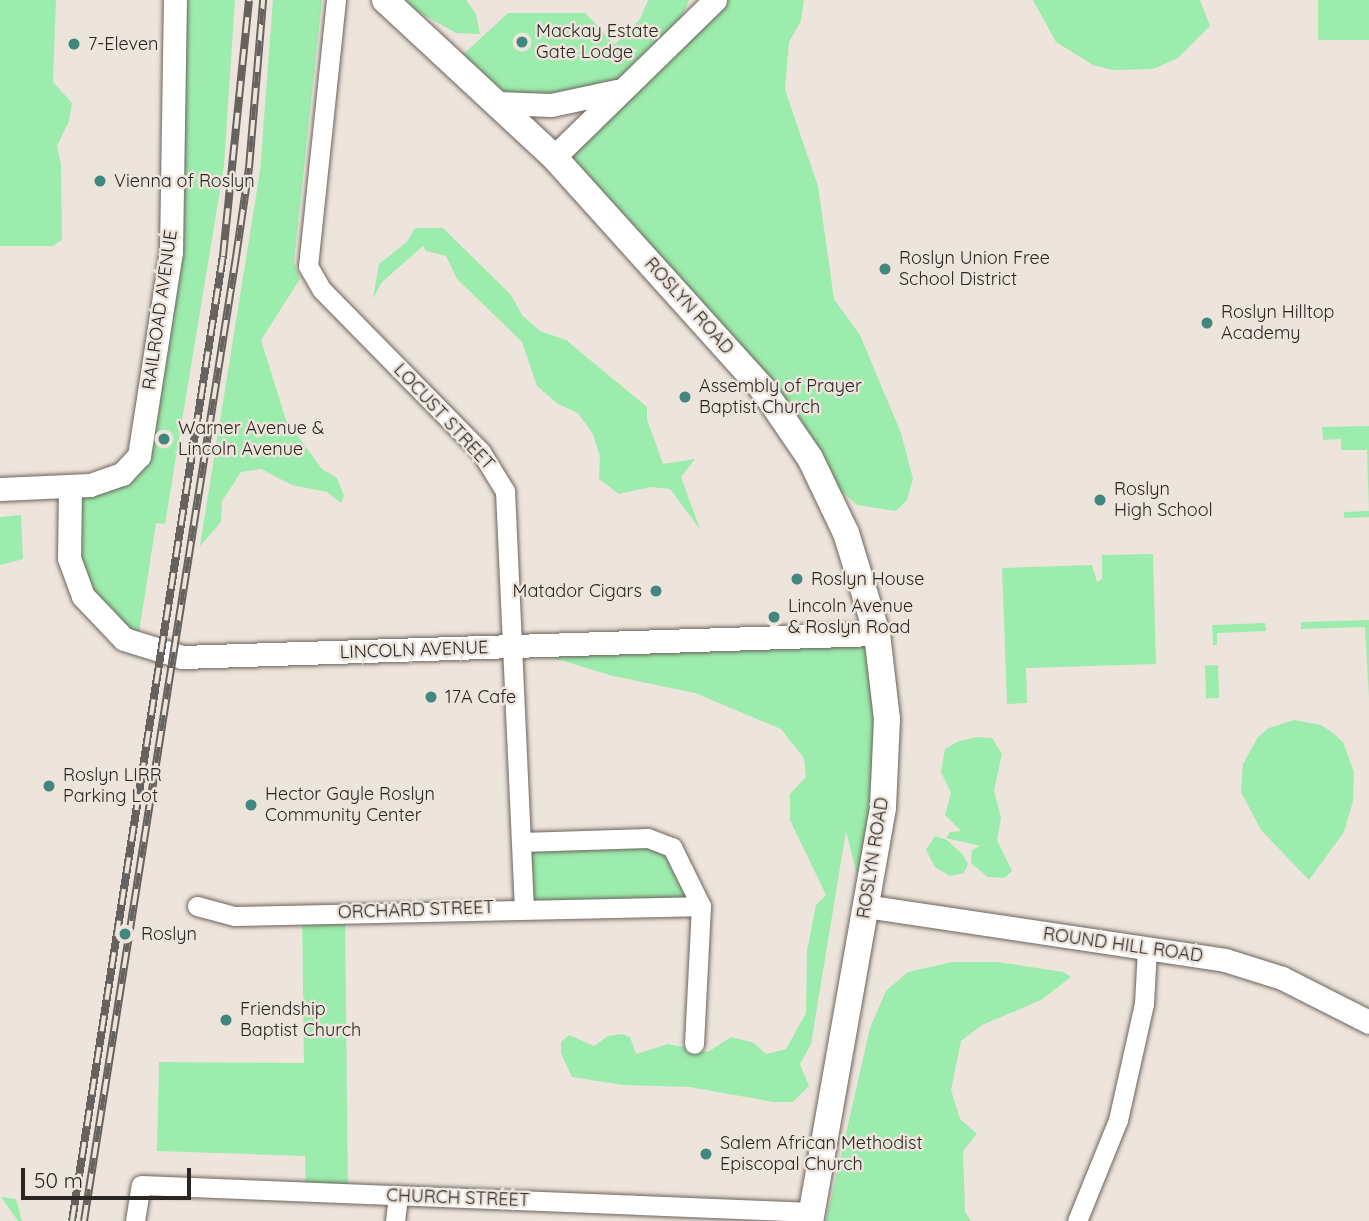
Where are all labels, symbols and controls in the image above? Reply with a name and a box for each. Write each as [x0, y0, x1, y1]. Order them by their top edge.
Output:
place label: Mackay Estate Gate Lodge [536, 21, 659, 64]
place label: 7-Eleven [88, 33, 159, 55]
marker: Mackay Estate Gate Lodge [514, 34, 530, 50]
marker: 7-Eleven [66, 36, 82, 52]
place label: Vienna of Roslyn [114, 170, 255, 192]
marker: Vienna of Roslyn [92, 173, 108, 189]
street label: RAILROAD AVENUE [138, 229, 182, 391]
place label: Roslyn Union Free School District [899, 248, 1050, 290]
street label: ROSLYN ROAD [640, 253, 738, 359]
marker: Roslyn Union Free School District [877, 261, 893, 277]
place label: Roslyn Hilltop Academy [1221, 302, 1335, 344]
marker: Roslyn Hilltop Academy [1199, 315, 1215, 331]
street label: LOCUST STREET [389, 359, 499, 475]
place label: Assembly of Prayer Baptist Church [699, 376, 862, 418]
marker: Assembly of Prayer Baptist Church [677, 389, 693, 405]
place label: Warner Avenue & Lincoln Avenue [178, 418, 324, 460]
marker: Warner Avenue & Lincoln Avenue [156, 431, 172, 447]
place label: Roslyn High School [1114, 479, 1213, 522]
marker: Roslyn High School [1092, 492, 1108, 508]
place label: Roslyn House [811, 568, 924, 590]
marker: Roslyn House [789, 571, 805, 587]
place label: Matador Cigars [513, 580, 642, 602]
marker: Matador Cigars [648, 583, 664, 599]
place label: Lincoln Avenue & Roslyn Road [788, 596, 913, 638]
marker: Lincoln Avenue & Roslyn Road [766, 609, 782, 625]
street label: LINCOLN AVENUE [339, 637, 489, 663]
place label: 17A Cafe [445, 686, 516, 708]
marker: 17A Cafe [423, 689, 439, 705]
place label: Roslyn LIRR Parking Lot [63, 765, 162, 808]
marker: Roslyn LIRR Parking Lot [41, 778, 57, 794]
place label: Hector Gayle Roslyn Community Center [265, 784, 435, 826]
street label: ROSLYN ROAD [853, 796, 893, 920]
marker: Hector Gayle Roslyn Community Center [243, 797, 259, 813]
street label: ORCHARD STREET [338, 896, 494, 924]
place label: Roslyn [141, 923, 197, 945]
street label: ROUND HILL ROAD [1042, 923, 1204, 967]
marker: Roslyn [115, 924, 135, 944]
place label: Friendship Baptist Church [240, 999, 361, 1042]
marker: Friendship Baptist Church [218, 1012, 234, 1028]
place label: Salem African Methodist Episcopal Church [720, 1133, 922, 1176]
marker: Salem African Methodist Episcopal Church [698, 1146, 714, 1162]
scale bar [24, 1154, 194, 1198]
text: 50 m [34, 1167, 83, 1193]
street label: CHURCH STREET [386, 1185, 530, 1211]

